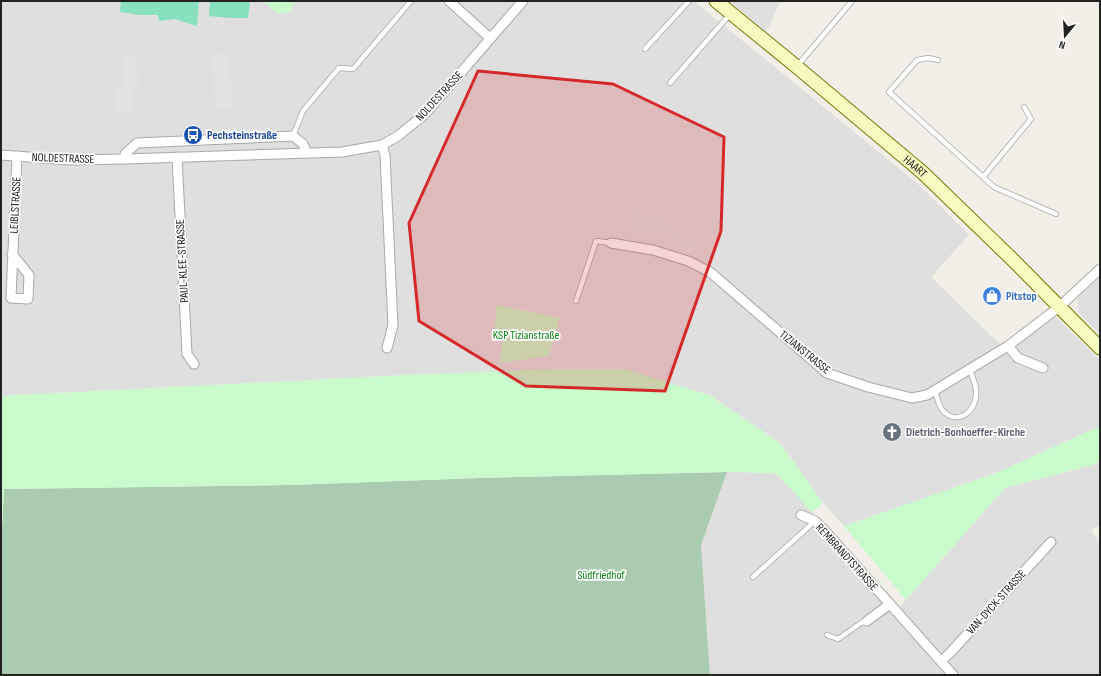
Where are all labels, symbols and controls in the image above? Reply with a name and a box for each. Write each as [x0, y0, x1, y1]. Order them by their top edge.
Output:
north arrow [1045, 16, 1085, 56]
text: N [1057, 38, 1067, 52]
street label: NOLDESTRASSE [412, 68, 466, 124]
bus stop icon: Pechsteinstraße [182, 124, 204, 146]
place label: Pechsteinstraße [207, 128, 277, 143]
street label: NOLDESTRASSE [31, 150, 95, 167]
street label: HAART [900, 152, 930, 181]
street label: LEIBLSTRASSE [7, 176, 24, 234]
street label: PAUL-KLEE-STRASSE [173, 219, 192, 303]
shop icon: Pitstop [981, 285, 1003, 307]
place label: Pitstop [1006, 289, 1037, 304]
street label: TIZIANSTRASSE [776, 327, 833, 378]
park label: KSP Tizianstraße [493, 328, 559, 343]
church icon: Dietrich-Bonhoeffer-Kirche [881, 421, 903, 443]
place label: Dietrich-Bonhoeffer-Kirche [906, 425, 1025, 440]
street label: REMBRANDTSTRASSE [812, 520, 881, 594]
street label: VAN-DYCK-STRASSE [963, 567, 1029, 638]
park label: Südfriedhof [577, 568, 625, 583]

